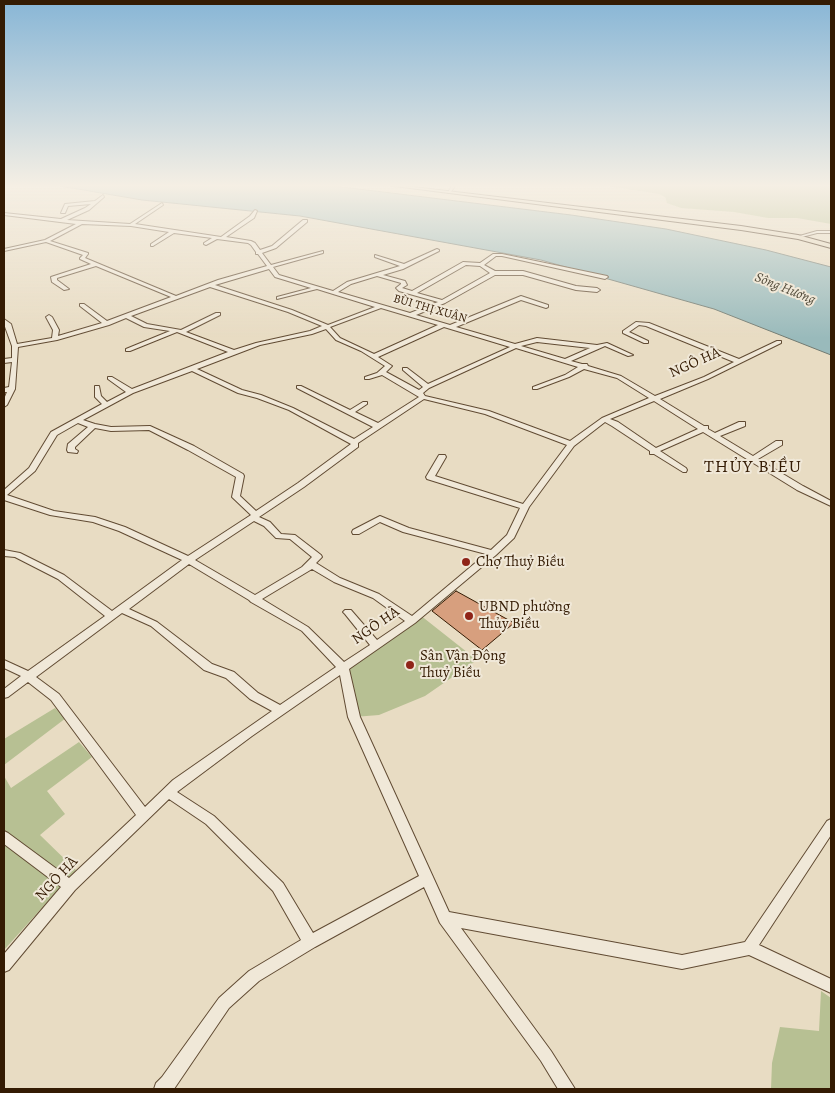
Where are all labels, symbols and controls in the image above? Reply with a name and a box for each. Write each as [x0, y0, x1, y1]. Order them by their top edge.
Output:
water label: Sông Hương [752, 269, 818, 309]
street label: BÙI THỊ XUÂN [392, 292, 468, 326]
street label: NGÔ HÀ [667, 344, 723, 382]
district label: THỦY BIỀU [703, 457, 803, 479]
place label: Chợ Thuỷ Biều [476, 553, 565, 571]
marker: Chợ Thuỷ Biều [460, 556, 472, 568]
place label: UBND phường Thủy Biều [479, 598, 570, 633]
street label: NGÔ HÀ [349, 603, 403, 649]
marker: UBND phường Thủy Biều [463, 610, 475, 622]
place label: Sân Vận Động Thuỷ Biều [420, 647, 506, 682]
marker: Sân Vận Động Thuỷ Biều [404, 659, 416, 671]
street label: NGÔ HÀ [32, 853, 82, 905]

